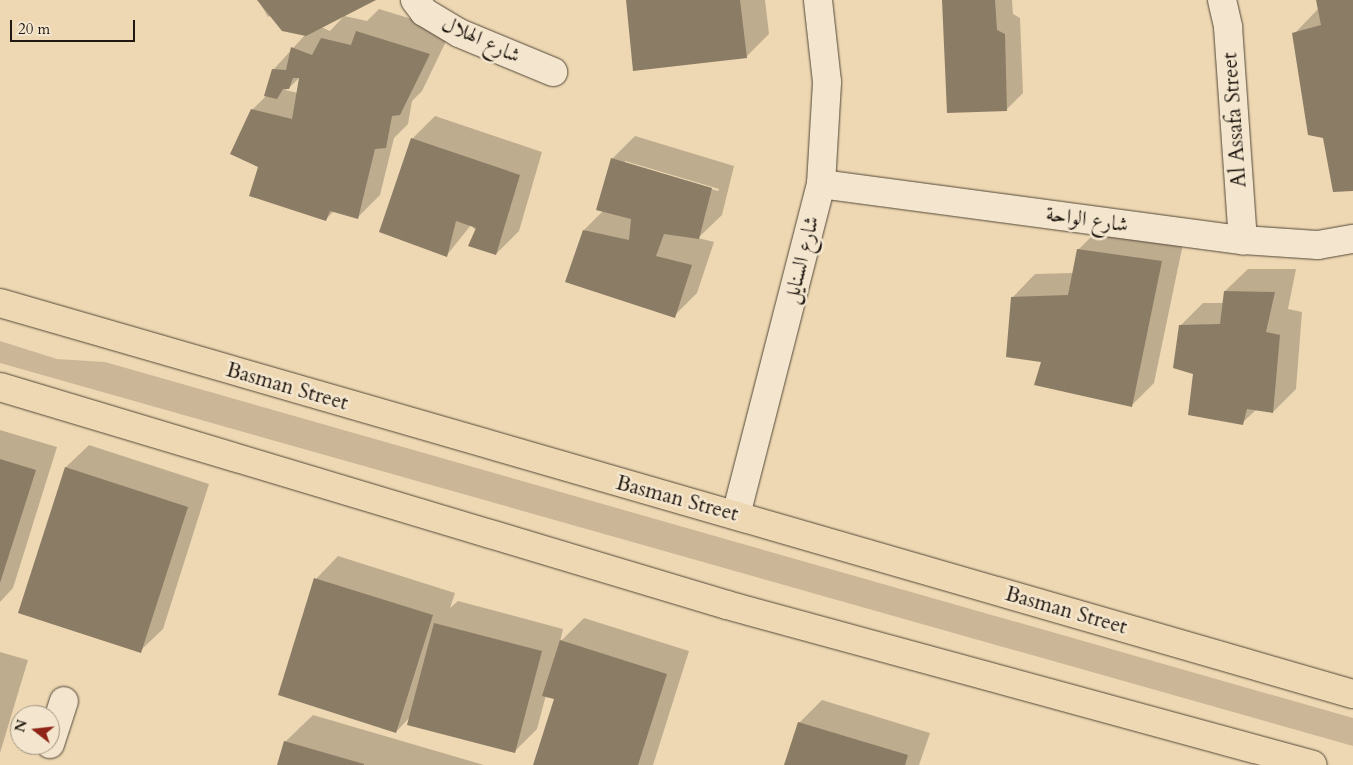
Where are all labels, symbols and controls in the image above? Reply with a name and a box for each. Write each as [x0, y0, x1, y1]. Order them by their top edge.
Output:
scale bar [12, 10, 138, 42]
street label: شارع الهلال [438, 11, 524, 69]
text: 20 m [18, 19, 50, 39]
street label: Al Assafa Street [1218, 51, 1252, 189]
street label: شارع الواحة [1044, 202, 1130, 238]
street label: شارع السنايل [779, 213, 825, 307]
street label: Basman Street [223, 358, 351, 416]
street label: Basman Street [613, 471, 741, 527]
street label: Basman Street [1002, 582, 1130, 640]
north arrow [10, 705, 60, 755]
text: N [10, 718, 32, 734]

